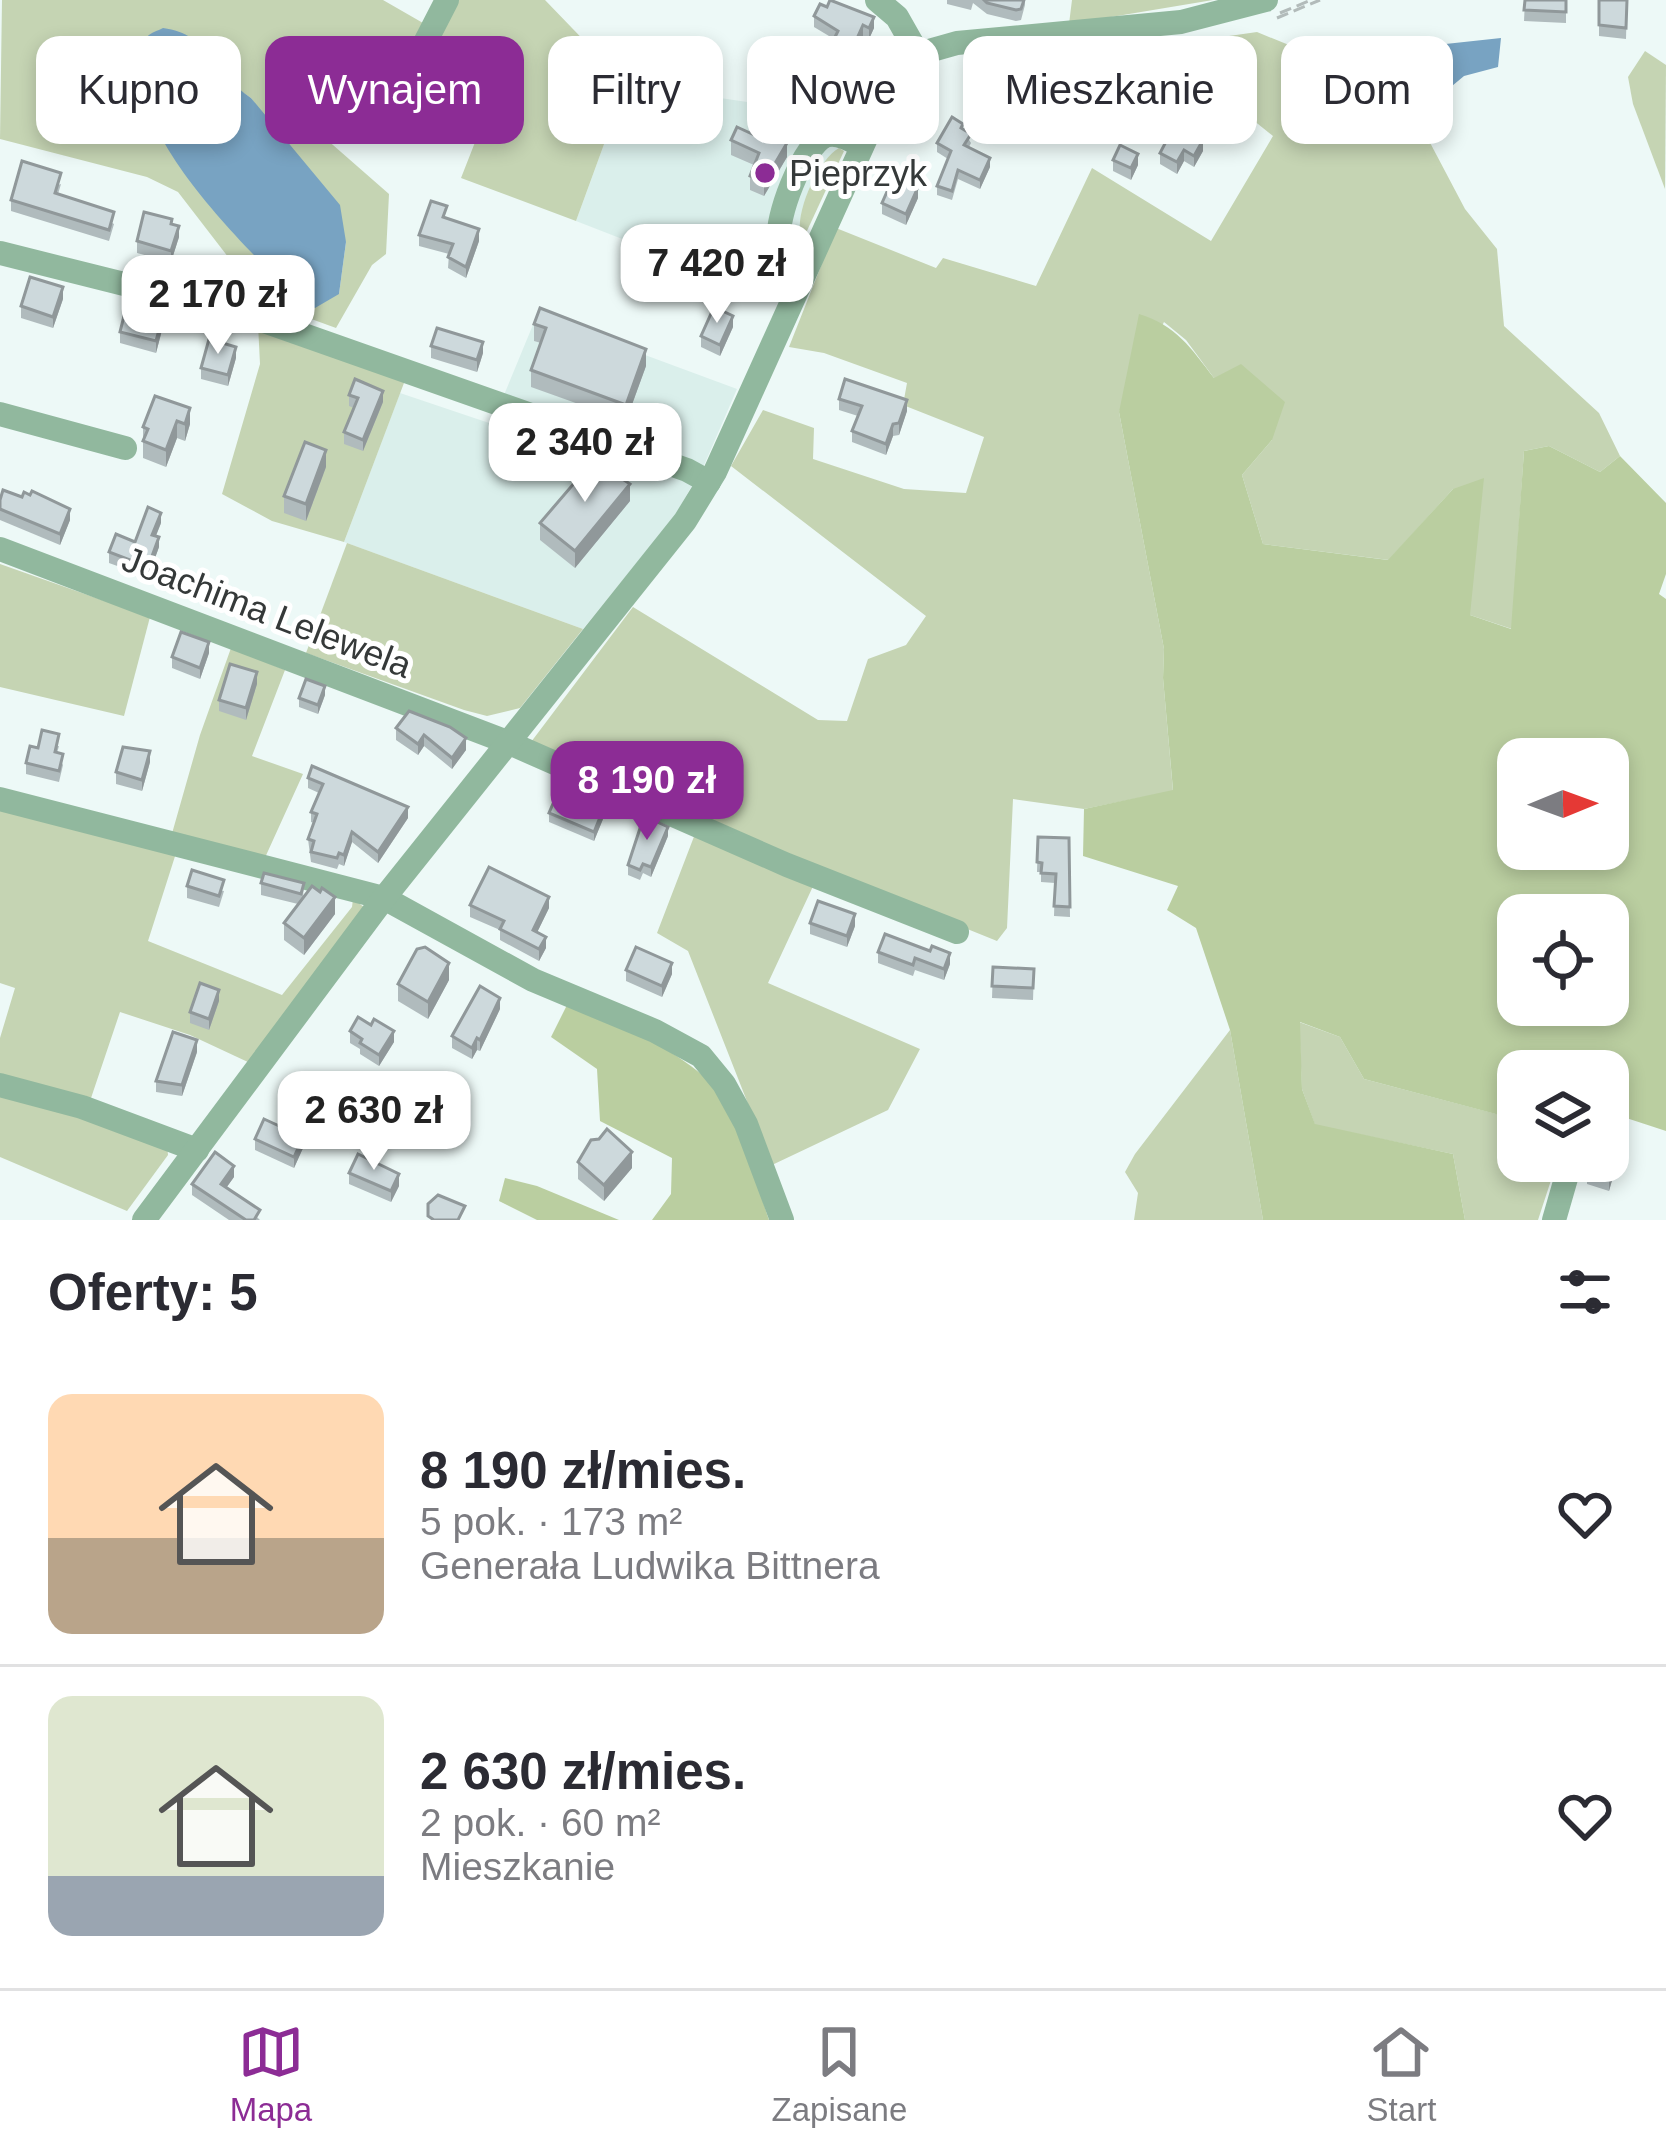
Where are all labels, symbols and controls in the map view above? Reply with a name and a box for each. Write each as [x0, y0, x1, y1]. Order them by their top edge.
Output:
chip: Kupno [36, 36, 241, 144]
chip: Wynajem [265, 36, 524, 144]
chip: Filtry [548, 36, 723, 144]
chip: Nowe [747, 36, 939, 144]
chip: Mieszkanie [963, 36, 1257, 144]
chip: Dom [1281, 36, 1453, 144]
place label: Pieprzyk [789, 153, 928, 194]
marker: Pieprzyk [752, 160, 778, 186]
pin: 7 420 zł [593, 224, 841, 326]
text: 7 420 zł [648, 241, 786, 284]
pin: 2 170 zł [94, 255, 342, 357]
text: 2 170 zł [149, 272, 287, 315]
pin: 2 340 zł [461, 403, 709, 505]
text: 2 340 zł [516, 420, 654, 463]
street label: Joachima Lelewela [117, 538, 418, 686]
north arrow [1497, 738, 1629, 870]
map controls [1497, 738, 1629, 1182]
pin: 8 190 zł [523, 741, 771, 843]
text: 8 190 zł [578, 758, 716, 801]
button: locate [1497, 894, 1629, 1026]
button: layers [1497, 1050, 1629, 1182]
pin: 2 630 zł [250, 1071, 498, 1173]
text: 2 630 zł [305, 1088, 443, 1131]
icon: filters [1552, 1259, 1618, 1325]
text: Oferty: 5 [48, 1264, 258, 1321]
icon: home [144, 1442, 288, 1586]
text: 8 190 zł/mies. [420, 1442, 746, 1499]
icon: heart [1552, 1481, 1618, 1547]
text: 5 pok. · 173 m² [420, 1500, 682, 1543]
text: Generała Ludwika Bittnera [420, 1544, 880, 1587]
text: 2 630 zł/mies. [420, 1743, 746, 1800]
icon: home [144, 1744, 288, 1888]
icon: heart [1552, 1783, 1618, 1849]
text: 2 pok. · 60 m² [420, 1801, 661, 1844]
text: Mieszkanie [420, 1845, 615, 1888]
tab: Mapa [230, 2019, 312, 2129]
tab: Zapisane [772, 2019, 907, 2129]
tab: Start [1367, 2019, 1436, 2129]

